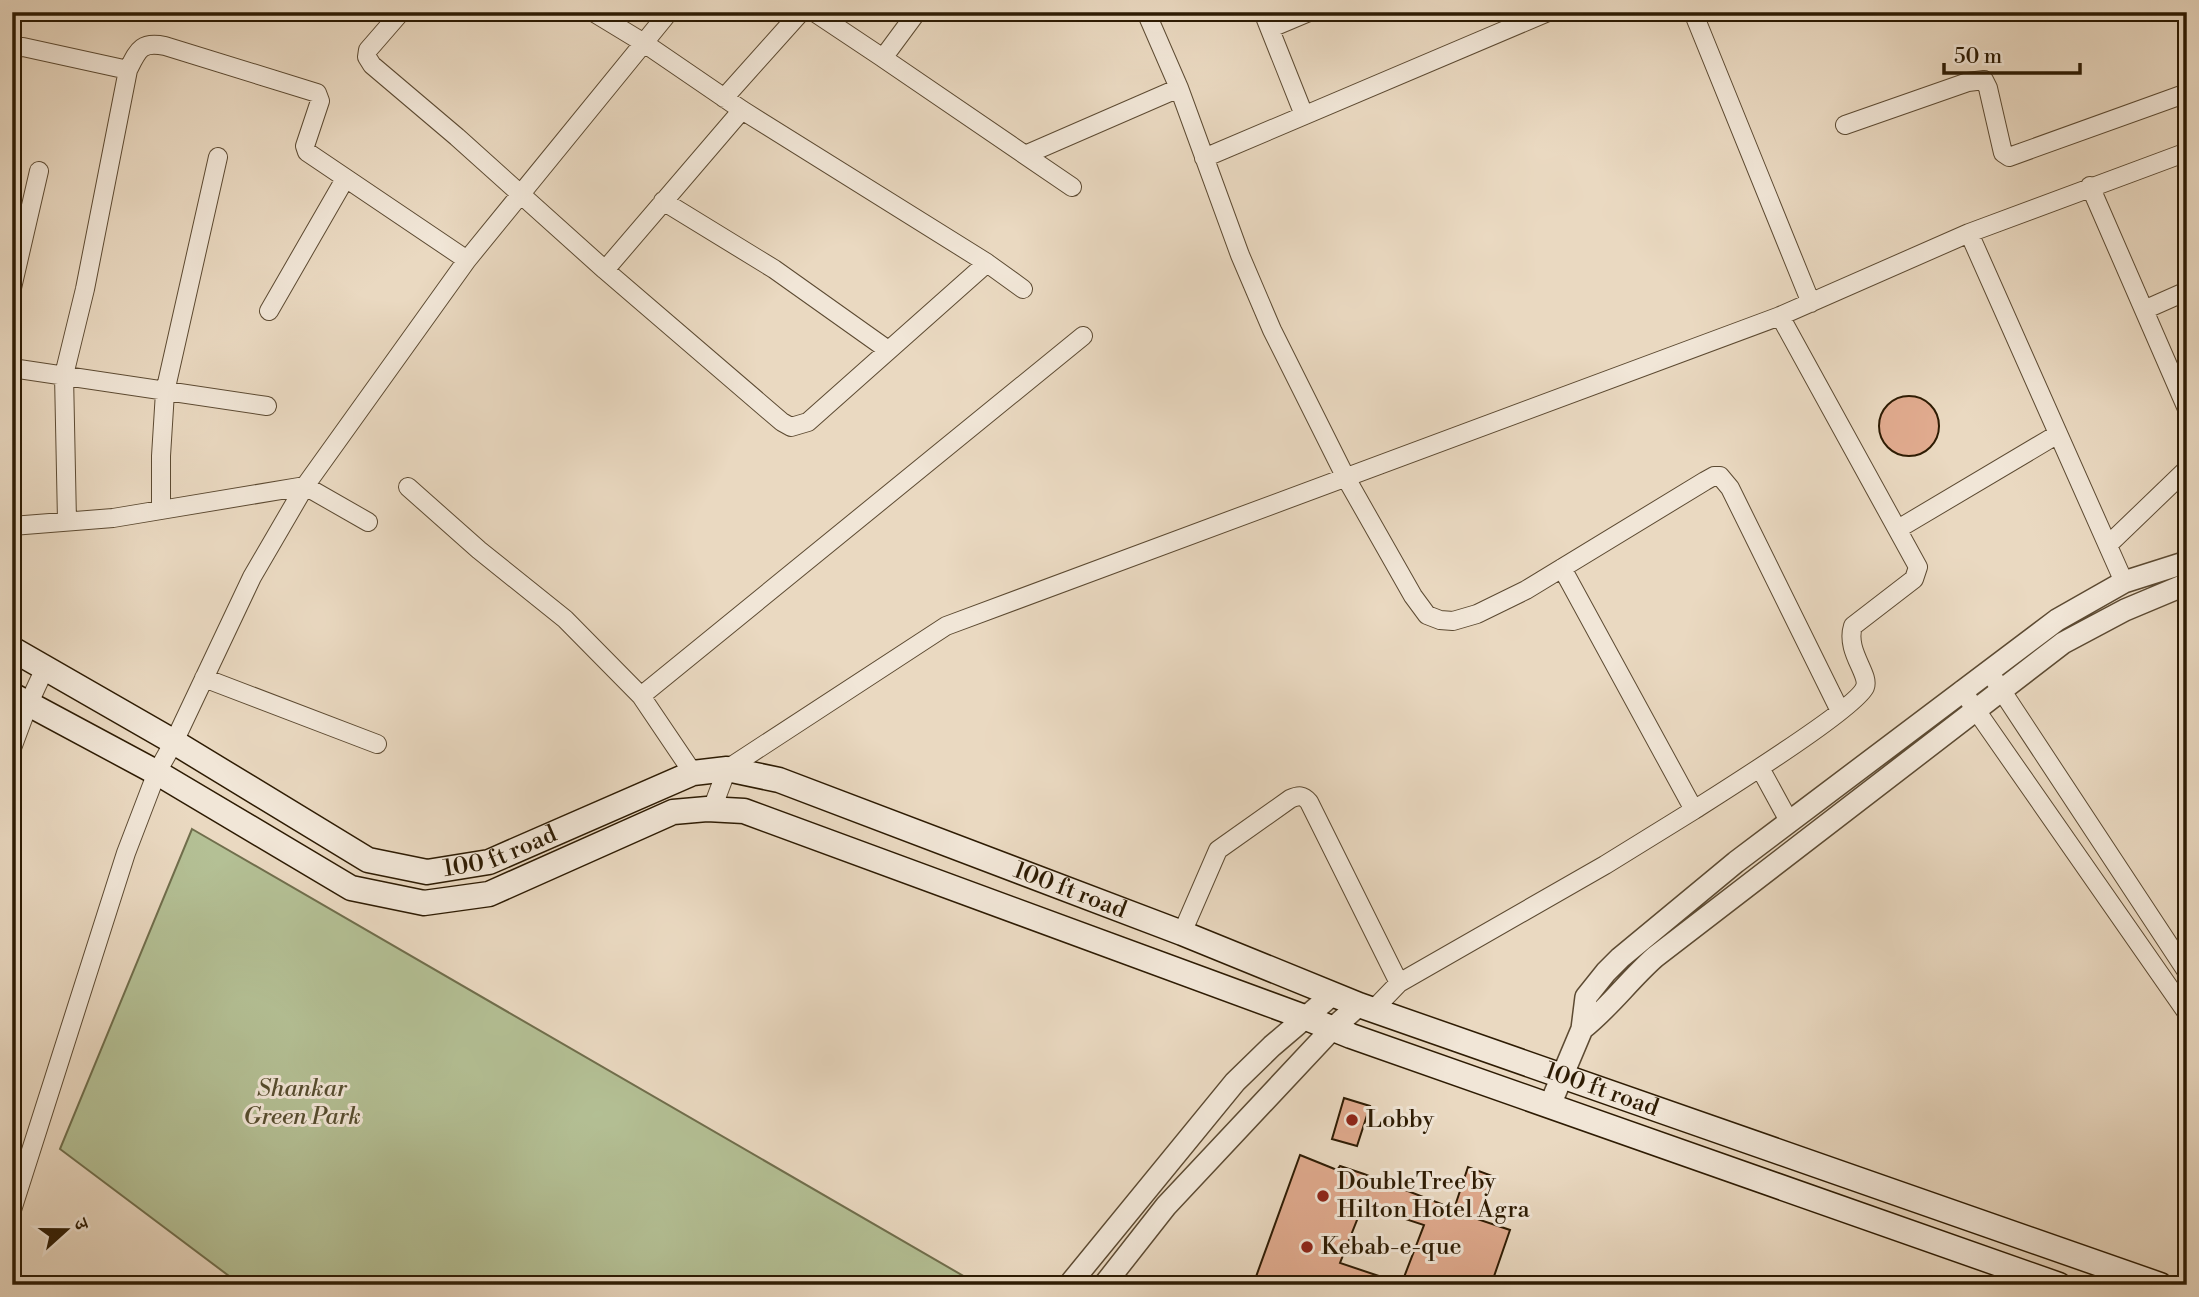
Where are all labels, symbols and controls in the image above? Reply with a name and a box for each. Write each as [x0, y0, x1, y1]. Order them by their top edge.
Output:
scale bar [1944, 32, 2080, 76]
text: 50 m [1954, 44, 2002, 70]
street label: 100 ft road [441, 819, 562, 884]
street label: 100 ft road [1009, 855, 1131, 926]
street label: 100 ft road [1541, 1056, 1663, 1124]
park label: Shankar Green Park [243, 1074, 361, 1132]
place label: Lobby [1366, 1105, 1434, 1135]
marker: Lobby [1344, 1112, 1360, 1128]
place label: DoubleTree by Hilton Hotel Agra [1337, 1167, 1531, 1225]
marker: DoubleTree by Hilton Hotel Agra [1315, 1188, 1331, 1204]
north arrow [32, 1196, 102, 1266]
text: उ [67, 1214, 94, 1234]
place label: Kebab-e-que [1321, 1232, 1462, 1262]
marker: Kebab-e-que [1299, 1239, 1315, 1255]

